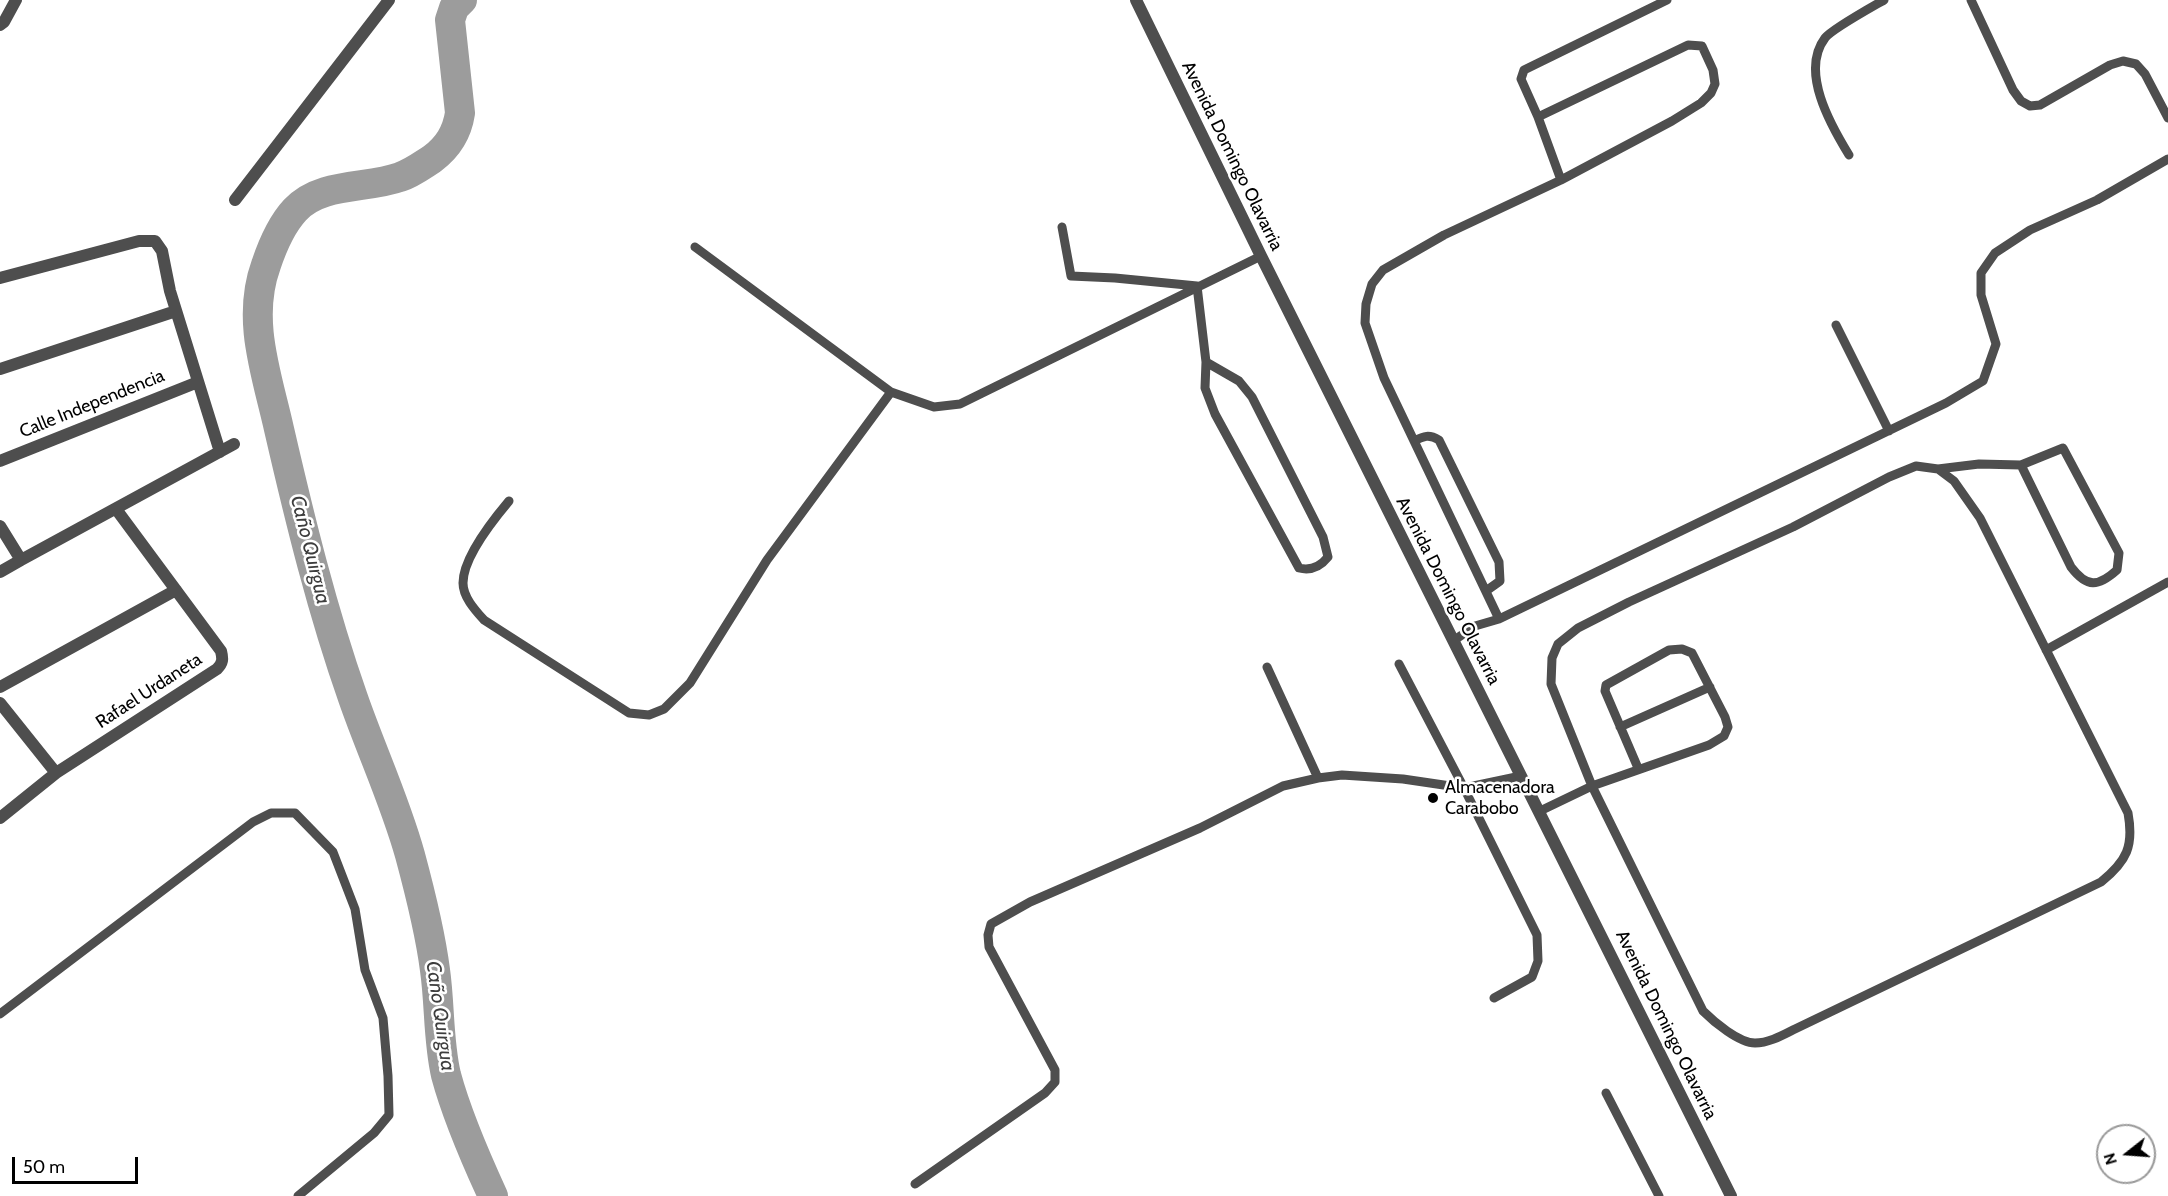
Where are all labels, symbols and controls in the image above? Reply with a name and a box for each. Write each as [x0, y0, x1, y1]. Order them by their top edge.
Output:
street label: Avenida Domingo Olavarria [1177, 58, 1287, 254]
street label: Calle Independencia [16, 365, 168, 443]
water label: Caño Quirgua [285, 493, 335, 607]
street label: Avenida Domingo Olavarria [1391, 493, 1505, 689]
street label: Rafael Urdaneta [92, 649, 206, 733]
place label: Almacenadora Carabobo [1445, 777, 1555, 820]
marker: Almacenadora Carabobo [1426, 791, 1440, 805]
street label: Avenida Domingo Olavarria [1611, 927, 1721, 1123]
water label: Caño Quirgua [420, 959, 460, 1073]
north arrow [2096, 1124, 2156, 1184]
scale bar [15, 1145, 141, 1183]
text: N [2099, 1151, 2121, 1167]
text: 50 m [23, 1156, 65, 1178]

